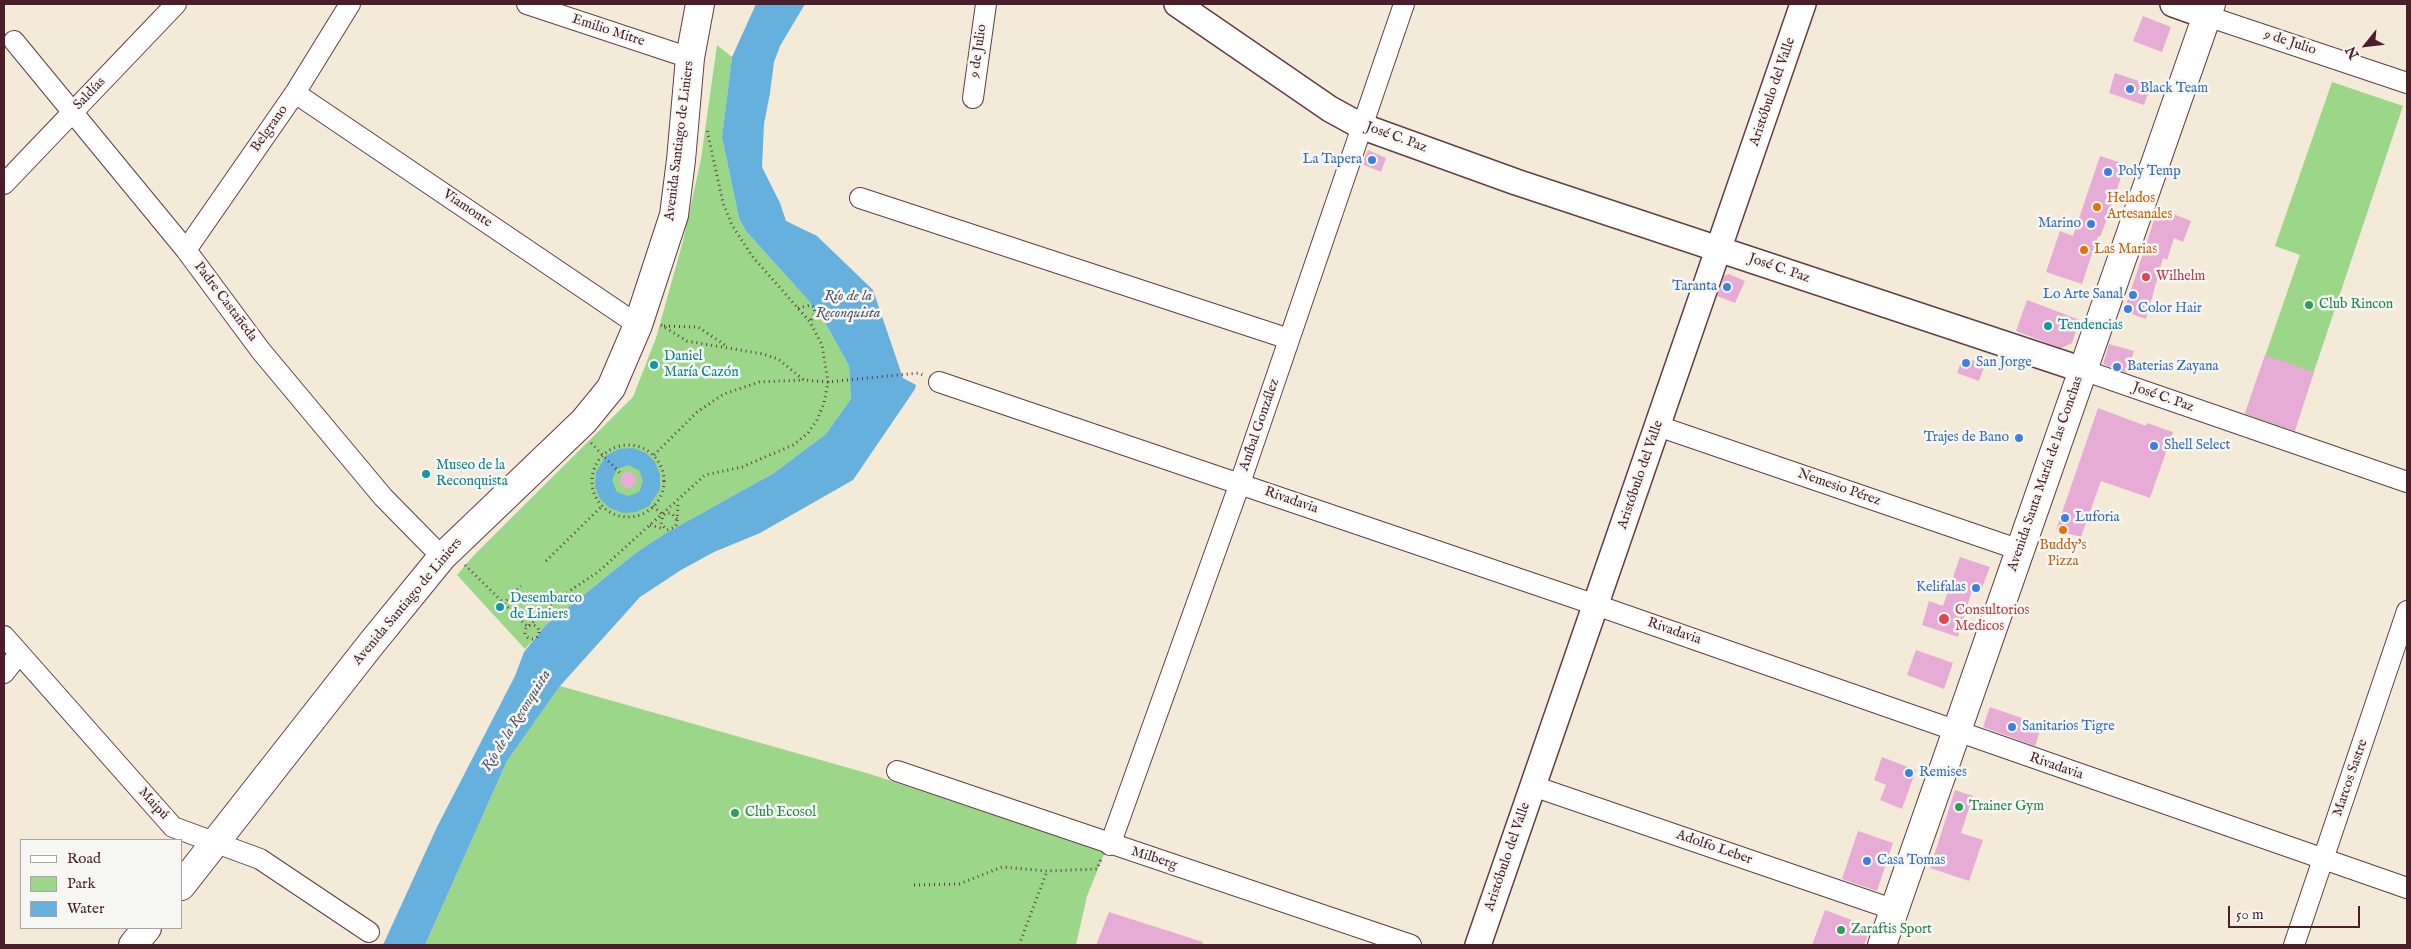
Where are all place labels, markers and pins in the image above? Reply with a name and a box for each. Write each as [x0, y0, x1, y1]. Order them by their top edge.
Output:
place label: Black Team [2140, 81, 2208, 97]
marker: Black Team [2124, 83, 2136, 95]
place label: La Tapera [1303, 152, 1362, 168]
marker: La Tapera [1366, 154, 1378, 166]
place label: Poly Temp [2118, 164, 2181, 180]
marker: Poly Temp [2102, 166, 2114, 178]
place label: Helados Artesanales [2107, 191, 2172, 223]
marker: Helados Artesanales [2091, 201, 2103, 213]
place label: Marino [2038, 216, 2081, 232]
marker: Marino [2085, 218, 2097, 230]
place label: Las Marias [2094, 242, 2157, 258]
marker: Las Marias [2078, 244, 2090, 256]
place label: Wilhelm [2156, 269, 2205, 285]
marker: Wilhelm [2140, 271, 2152, 283]
place label: Taranta [1672, 279, 1717, 295]
marker: Taranta [1721, 281, 1733, 293]
place label: Lo Arte Sanal [2043, 287, 2123, 303]
marker: Lo Arte Sanal [2127, 289, 2139, 301]
place label: Club Rincon [2319, 297, 2393, 313]
marker: Club Rincon [2303, 299, 2315, 311]
place label: Color Hair [2138, 301, 2202, 317]
marker: Color Hair [2122, 303, 2134, 315]
place label: Tendencias [2058, 318, 2123, 334]
marker: Tendencias [2042, 320, 2054, 332]
place label: Daniel María Cazón [664, 349, 739, 382]
place label: San Jorge [1976, 355, 2032, 371]
marker: San Jorge [1960, 357, 1972, 369]
marker: Daniel María Cazón [648, 359, 660, 371]
place label: Baterias Zayana [2127, 359, 2219, 375]
marker: Baterias Zayana [2111, 361, 2123, 373]
place label: Trajes de Bano [1924, 430, 2009, 446]
marker: Trajes de Bano [2013, 432, 2025, 444]
place label: Shell Select [2164, 438, 2230, 454]
marker: Shell Select [2148, 440, 2160, 452]
place label: Museo de la Reconquista [436, 458, 508, 491]
marker: Museo de la Reconquista [420, 468, 432, 480]
place label: Luforia [2075, 510, 2120, 526]
marker: Luforia [2059, 512, 2071, 524]
marker: Buddy's Pizza [2057, 524, 2069, 536]
place label: Buddy's Pizza [2040, 538, 2086, 570]
place label: Kelifalas [1916, 580, 1966, 596]
marker: Kelifalas [1970, 582, 1982, 594]
place label: Desembarco de Liniers [510, 591, 582, 624]
marker: Desembarco de Liniers [494, 601, 506, 613]
place label: Consultorios Medicos [1955, 603, 2030, 636]
marker: Consultorios Medicos [1937, 612, 1951, 626]
place label: Sanitarios Tigre [2022, 719, 2115, 735]
marker: Sanitarios Tigre [2006, 721, 2018, 733]
place label: Remises [1919, 765, 1967, 781]
marker: Remises [1903, 767, 1915, 779]
place label: Trainer Gym [1969, 799, 2044, 815]
marker: Trainer Gym [1953, 801, 1965, 813]
place label: Club Ecosol [745, 805, 816, 821]
marker: Club Ecosol [729, 807, 741, 819]
place label: Casa Tomas [1877, 853, 1945, 869]
marker: Casa Tomas [1861, 855, 1873, 867]
place label: Zaraftis Sport [1851, 922, 1932, 938]
marker: Zaraftis Sport [1835, 924, 1847, 936]

